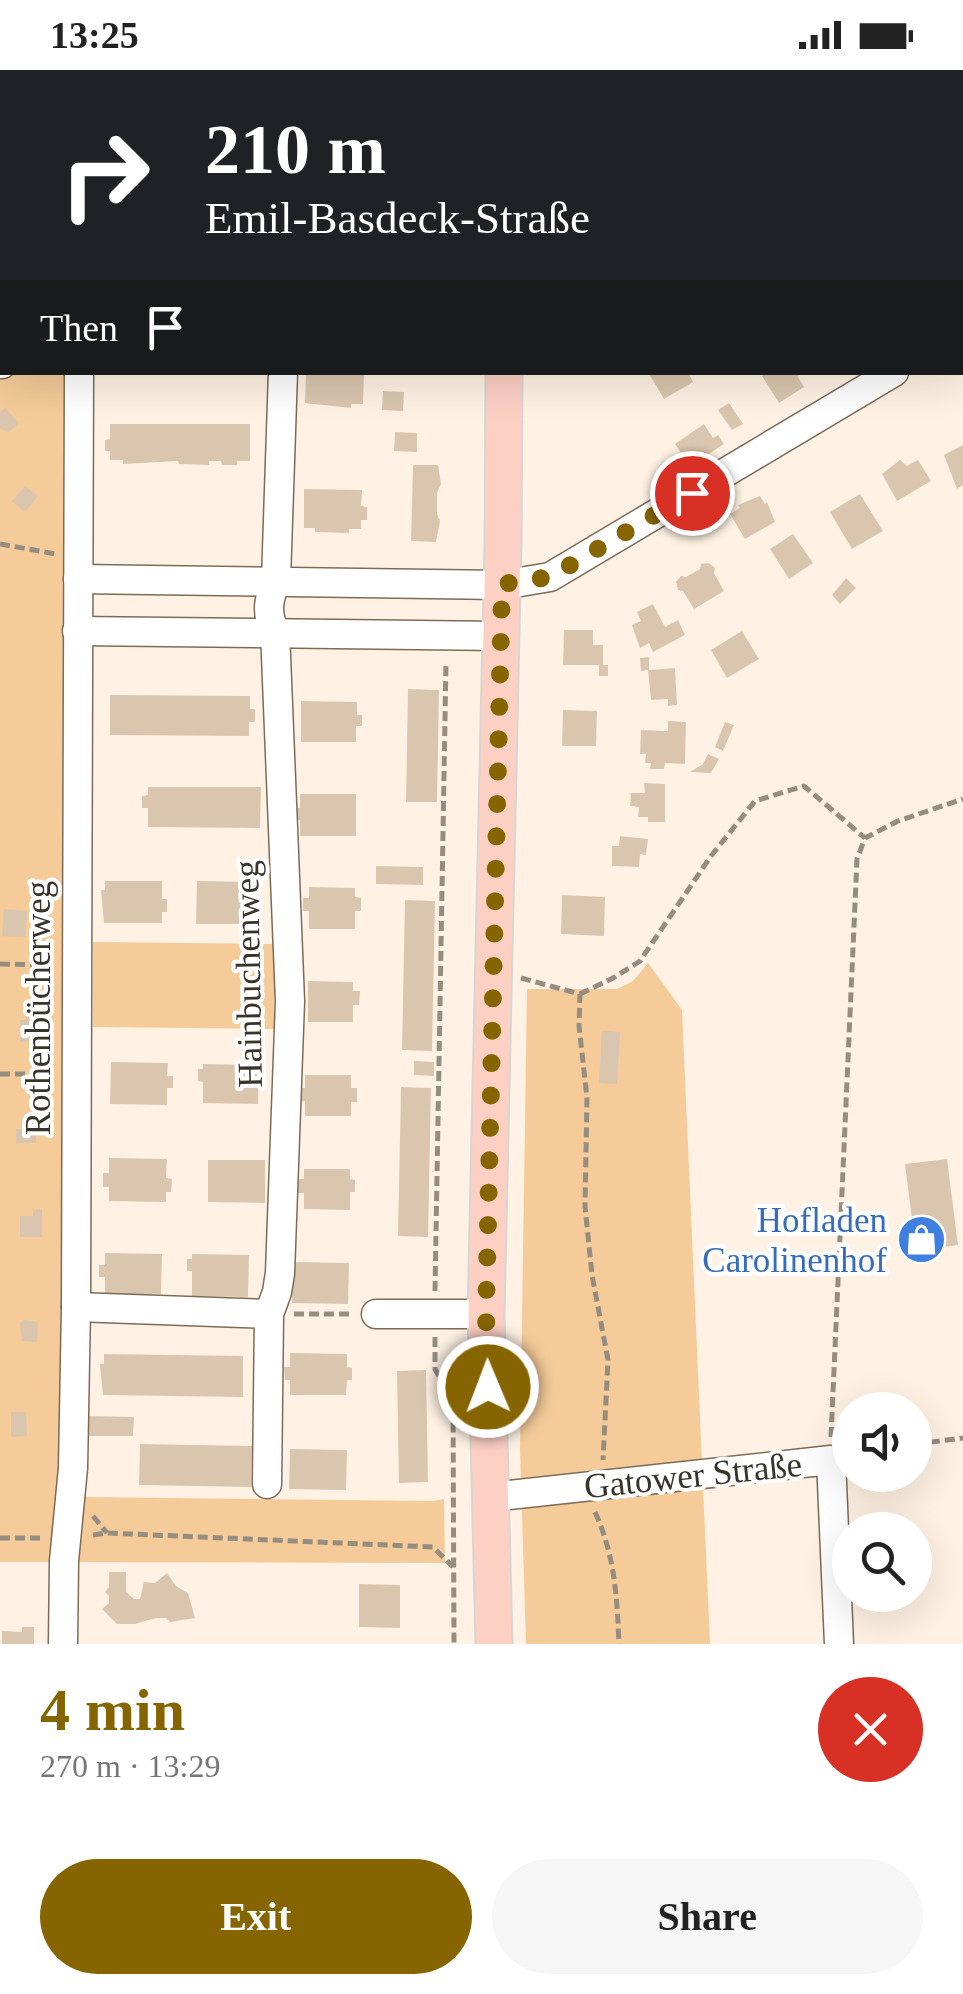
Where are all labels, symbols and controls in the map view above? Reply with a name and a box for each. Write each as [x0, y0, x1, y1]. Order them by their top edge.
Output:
text: 13:25 [50, 14, 139, 56]
icon: right [40, 110, 170, 240]
text: 210 m [205, 111, 386, 188]
text: Emil-Basdeck-Straße [205, 193, 590, 243]
icon: arrive [138, 300, 193, 355]
text: Then [40, 307, 118, 349]
pin [650, 451, 735, 536]
icon: arrive [665, 466, 720, 521]
street label: Hainbuchenweg [227, 860, 270, 1088]
street label: Rothenbücherweg [19, 881, 58, 1135]
place label: Hofladen Carolinenhof [702, 1201, 887, 1280]
shop icon: Hofladen Carolinenhof [896, 1214, 948, 1266]
position arrow [436, 1335, 540, 1439]
map controls [832, 1392, 932, 1612]
button: sound [832, 1392, 932, 1492]
street label: Gatower Straße [582, 1445, 804, 1506]
button: search [832, 1512, 932, 1612]
text: 4 min [40, 1677, 185, 1743]
button: close [818, 1677, 923, 1782]
text: 270 m · 13:29 [40, 1748, 220, 1784]
button: Exit [40, 1859, 472, 1974]
button: Share [492, 1859, 923, 1974]

